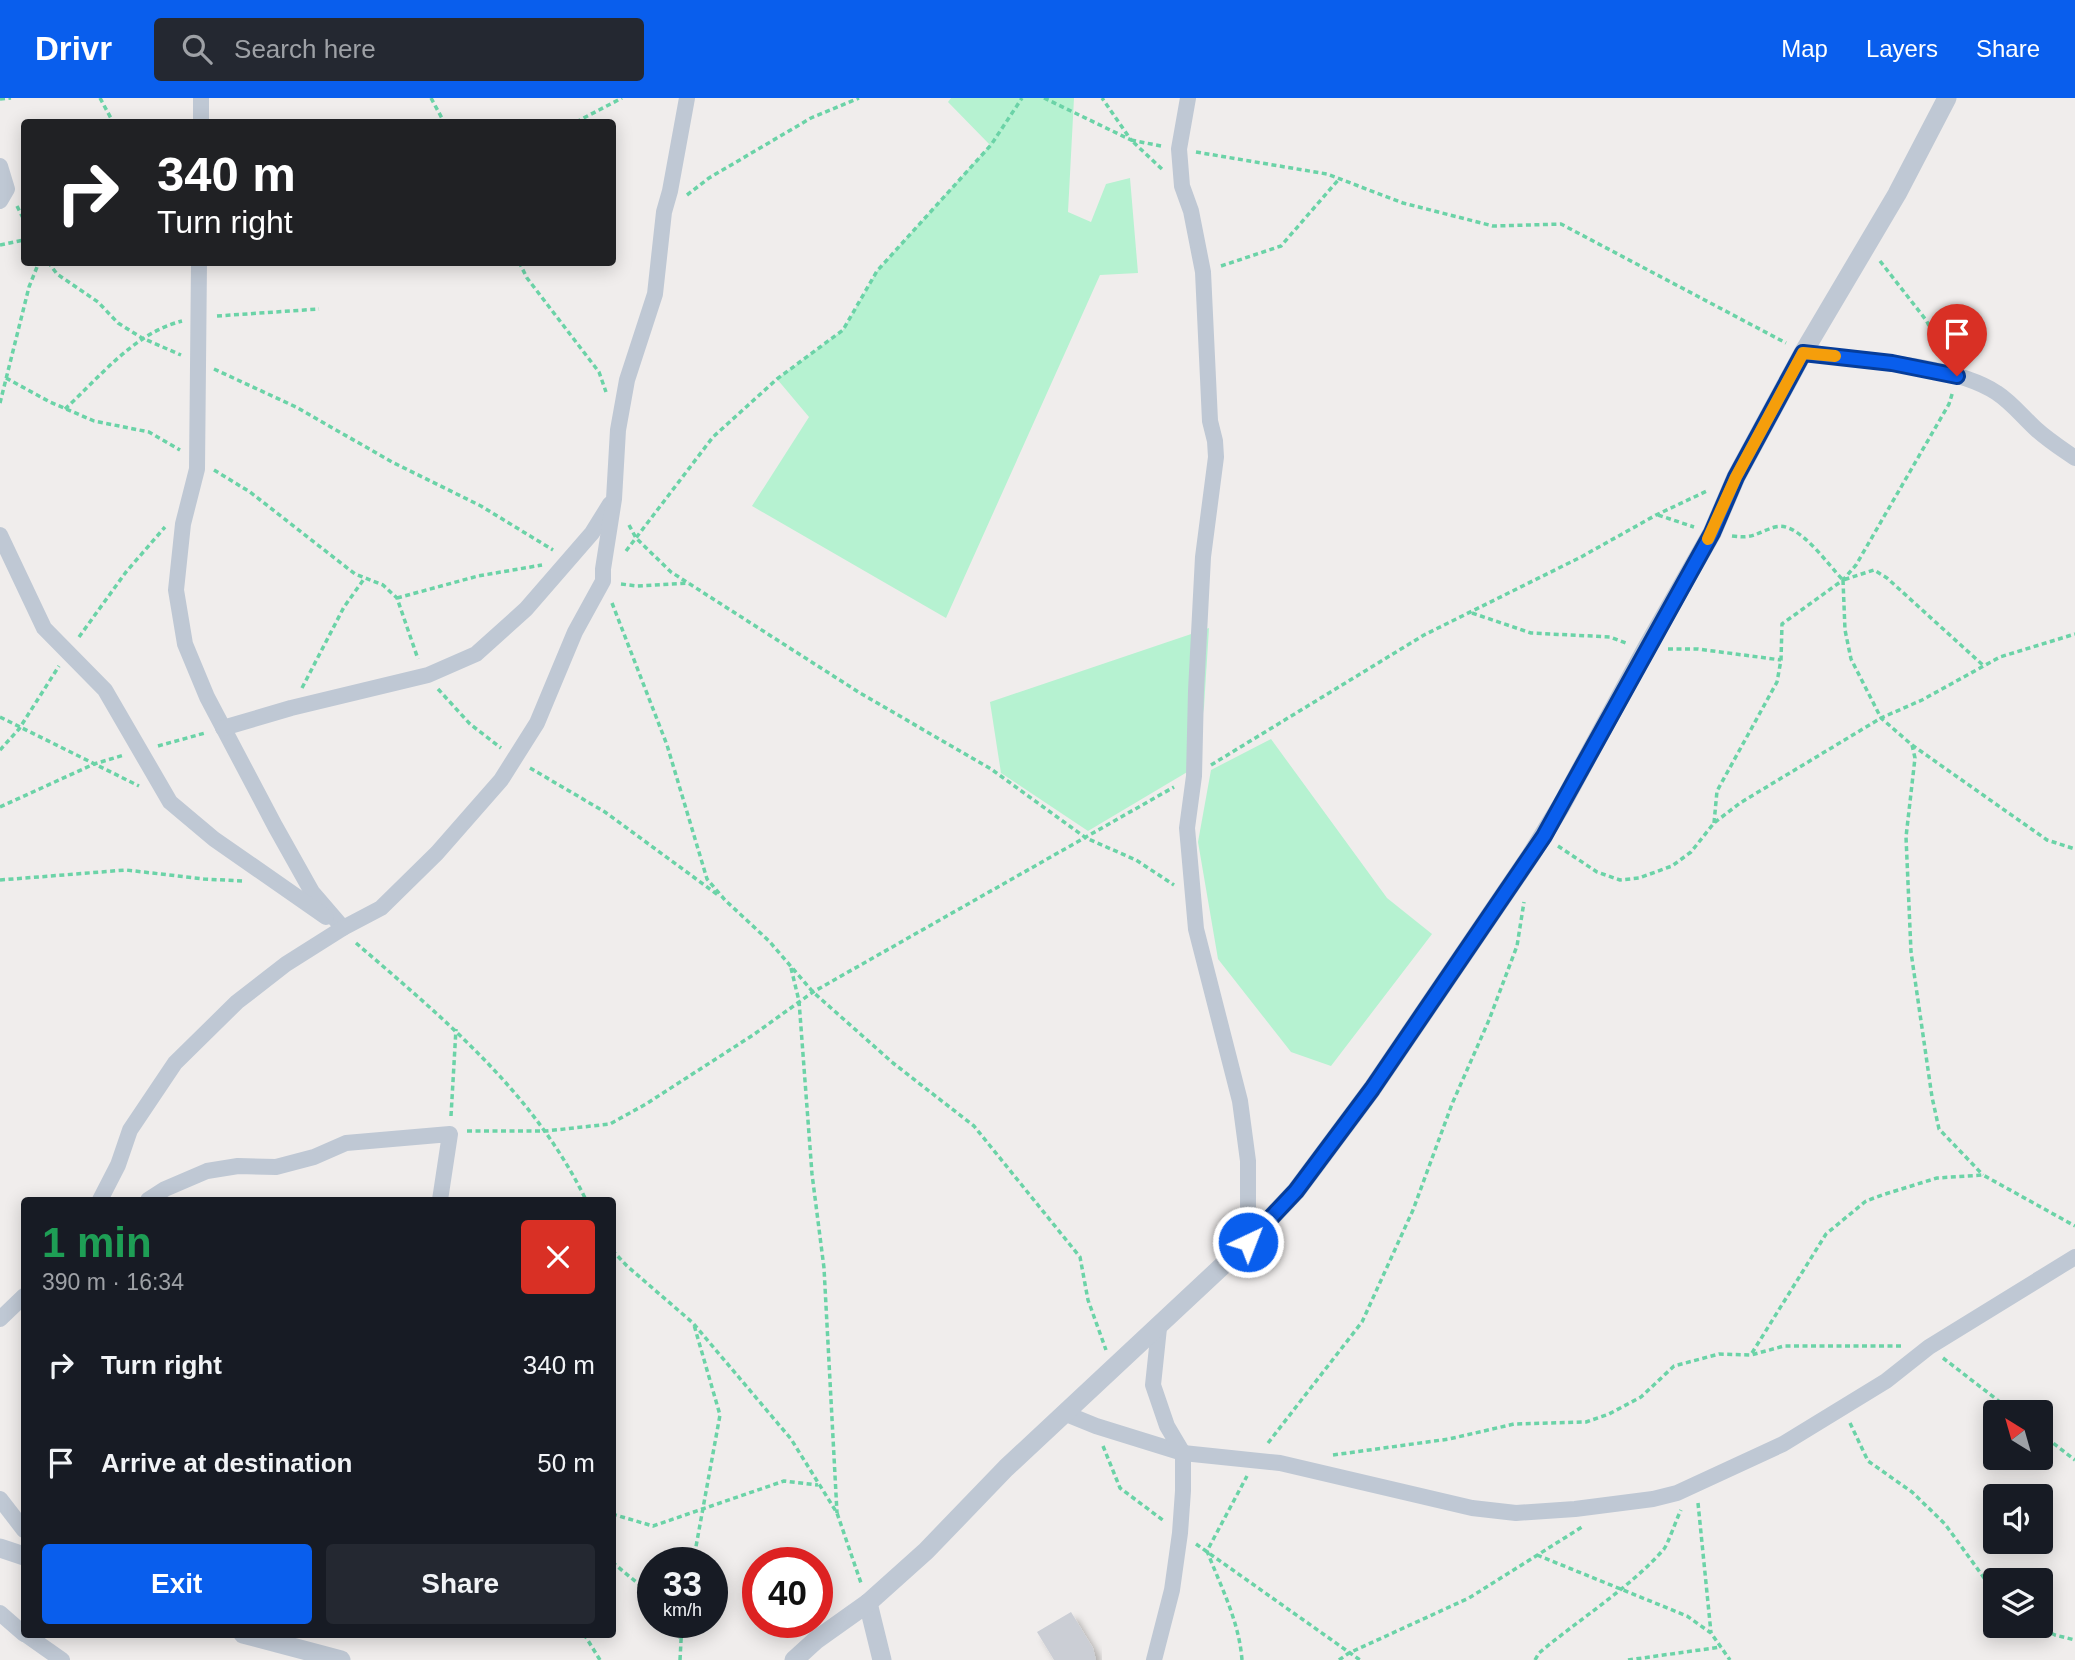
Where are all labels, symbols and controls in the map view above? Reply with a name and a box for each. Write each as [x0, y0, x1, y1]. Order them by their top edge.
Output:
search box [154, 18, 644, 81]
text: Drivr [35, 30, 112, 67]
icon: search [178, 30, 216, 68]
text: Search here [234, 34, 376, 64]
text: Map [1781, 35, 1828, 62]
text: Layers [1866, 35, 1938, 62]
text: Share [1976, 35, 2040, 62]
icon: right [42, 147, 133, 238]
text: 340 m [157, 147, 296, 201]
text: Turn right [157, 204, 293, 240]
pin [1927, 304, 1987, 376]
icon: arrive [1938, 315, 1976, 353]
position arrow [1211, 1205, 1285, 1279]
text: 1 min [42, 1219, 152, 1266]
button: close [521, 1220, 595, 1294]
text: 390 m · 16:34 [42, 1269, 184, 1295]
icon: right [42, 1346, 80, 1384]
text: Turn right [101, 1350, 222, 1380]
text: 340 m [523, 1350, 595, 1380]
north arrow [1983, 1400, 2053, 1470]
map controls [1983, 1400, 2053, 1638]
icon: arrive [42, 1444, 80, 1482]
text: Arrive at destination [101, 1448, 352, 1478]
text: 50 m [537, 1448, 595, 1478]
button: sound [1983, 1484, 2053, 1554]
button: Exit [42, 1544, 312, 1624]
button: Share [326, 1544, 595, 1624]
speed limit sign: 40 [742, 1547, 833, 1638]
text: 33 [663, 1564, 702, 1603]
button: layers [1983, 1568, 2053, 1638]
text: km/h [663, 1600, 702, 1620]

